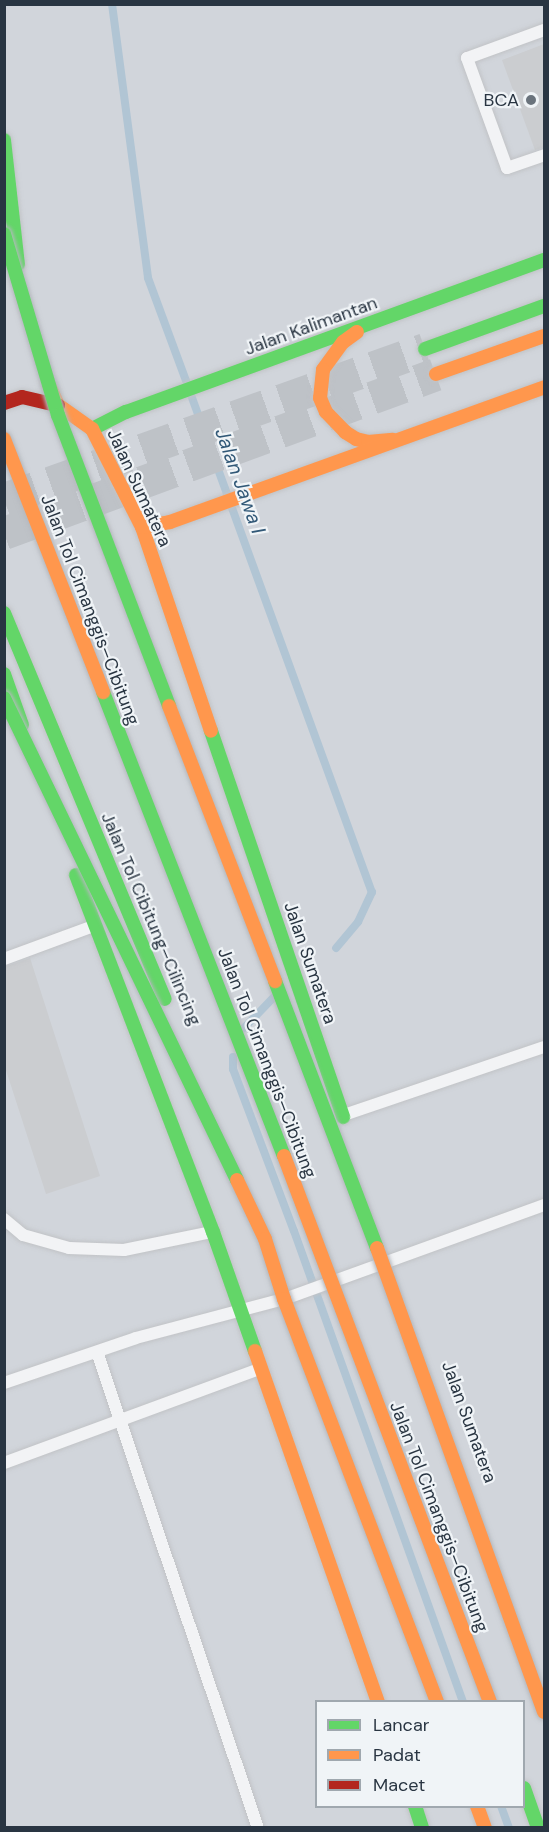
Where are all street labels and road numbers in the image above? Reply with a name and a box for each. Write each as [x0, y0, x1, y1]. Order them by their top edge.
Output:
street label: Jalan Kalimantan [242, 292, 380, 360]
street label: Jalan Sumatera [102, 426, 176, 550]
street label: Jalan Tol Cimanggis–Cibitung [36, 492, 144, 728]
street label: Jalan Tol Cibitung–Cilincing [96, 809, 206, 1029]
street label: Jalan Sumatera [279, 899, 341, 1027]
street label: Jalan Tol Cimanggis–Cibitung [213, 945, 321, 1181]
street label: Jalan Sumatera [437, 1358, 501, 1486]
street label: Jalan Tol Cimanggis–Cibitung [385, 1399, 493, 1635]

